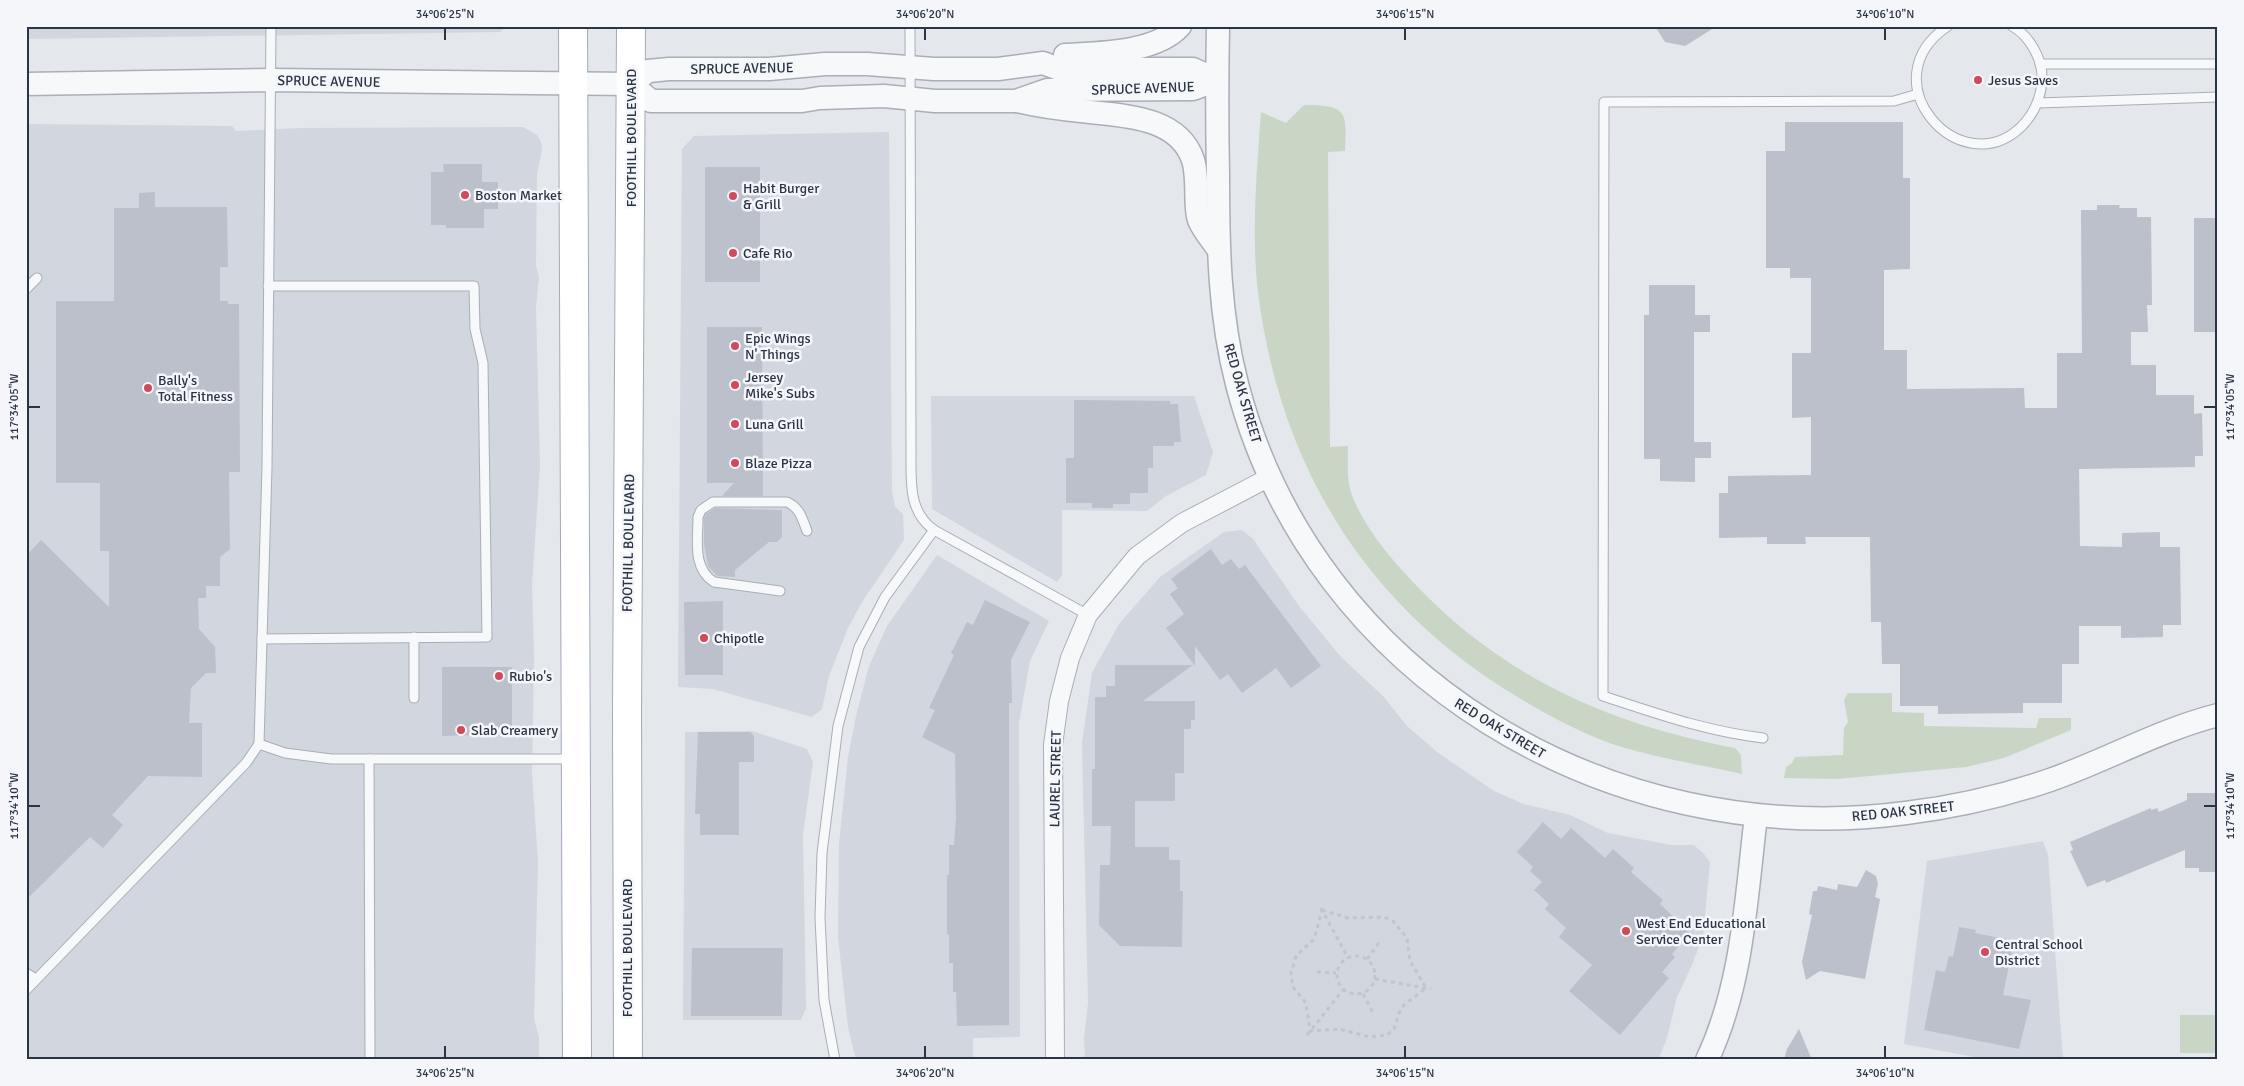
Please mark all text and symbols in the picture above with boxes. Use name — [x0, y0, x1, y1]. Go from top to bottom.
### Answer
text: 34°06'25"N — [416, 7, 474, 22]
text: 34°06'20"N — [896, 7, 954, 22]
text: 34°06'15"N — [1376, 7, 1434, 22]
text: 34°06'10"N — [1856, 7, 1914, 22]
street label: SPRUCE AVENUE — [690, 59, 794, 78]
street label: FOOTHILL BOULEVARD — [623, 69, 640, 207]
street label: SPRUCE AVENUE — [277, 72, 381, 91]
place label: Jesus Saves — [1988, 72, 2058, 89]
marker: Jesus Saves — [1972, 74, 1984, 86]
street label: SPRUCE AVENUE — [1091, 78, 1195, 99]
place label: Habit Burger & Grill — [743, 180, 820, 213]
place label: Boston Market — [475, 187, 562, 204]
marker: Boston Market — [459, 189, 471, 201]
marker: Habit Burger & Grill — [727, 190, 739, 202]
place label: Cafe Rio — [743, 245, 793, 262]
marker: Cafe Rio — [727, 247, 739, 259]
place label: Epic Wings N' Things — [745, 330, 811, 363]
marker: Epic Wings N' Things — [729, 340, 741, 352]
street label: RED OAK STREET — [1220, 341, 1265, 445]
place label: Jersey Mike's Subs — [745, 369, 815, 402]
place label: Bally's Total Fitness — [158, 372, 233, 405]
text: 117°34'05"W — [7, 373, 22, 441]
text: 117°34'05"W — [2223, 373, 2238, 441]
marker: Jersey Mike's Subs — [729, 379, 741, 391]
marker: Bally's Total Fitness — [142, 382, 154, 394]
place label: Luna Grill — [745, 416, 804, 433]
marker: Luna Grill — [729, 418, 741, 430]
place label: Blaze Pizza — [745, 455, 812, 472]
marker: Blaze Pizza — [729, 457, 741, 469]
street label: FOOTHILL BOULEVARD — [619, 474, 638, 612]
place label: Chipotle — [714, 630, 764, 647]
marker: Chipotle — [698, 632, 710, 644]
place label: Rubio's — [509, 668, 552, 685]
marker: Rubio's — [493, 670, 505, 682]
street label: RED OAK STREET — [1451, 695, 1548, 762]
place label: Slab Creamery — [471, 722, 559, 739]
marker: Slab Creamery — [455, 724, 467, 736]
street label: LAUREL STREET — [1046, 730, 1065, 828]
text: 117°34'10"W — [7, 772, 22, 840]
text: 117°34'10"W — [2223, 772, 2238, 840]
street label: RED OAK STREET — [1851, 798, 1955, 825]
street label: FOOTHILL BOULEVARD — [619, 879, 636, 1017]
place label: West End Educational Service Center — [1636, 915, 1766, 948]
marker: West End Educational Service Center — [1620, 925, 1632, 937]
place label: Central School District — [1995, 936, 2083, 969]
marker: Central School District — [1979, 946, 1991, 958]
text: 34°06'25"N — [416, 1066, 474, 1081]
text: 34°06'20"N — [896, 1066, 954, 1081]
text: 34°06'15"N — [1376, 1066, 1434, 1081]
text: 34°06'10"N — [1856, 1066, 1914, 1081]

